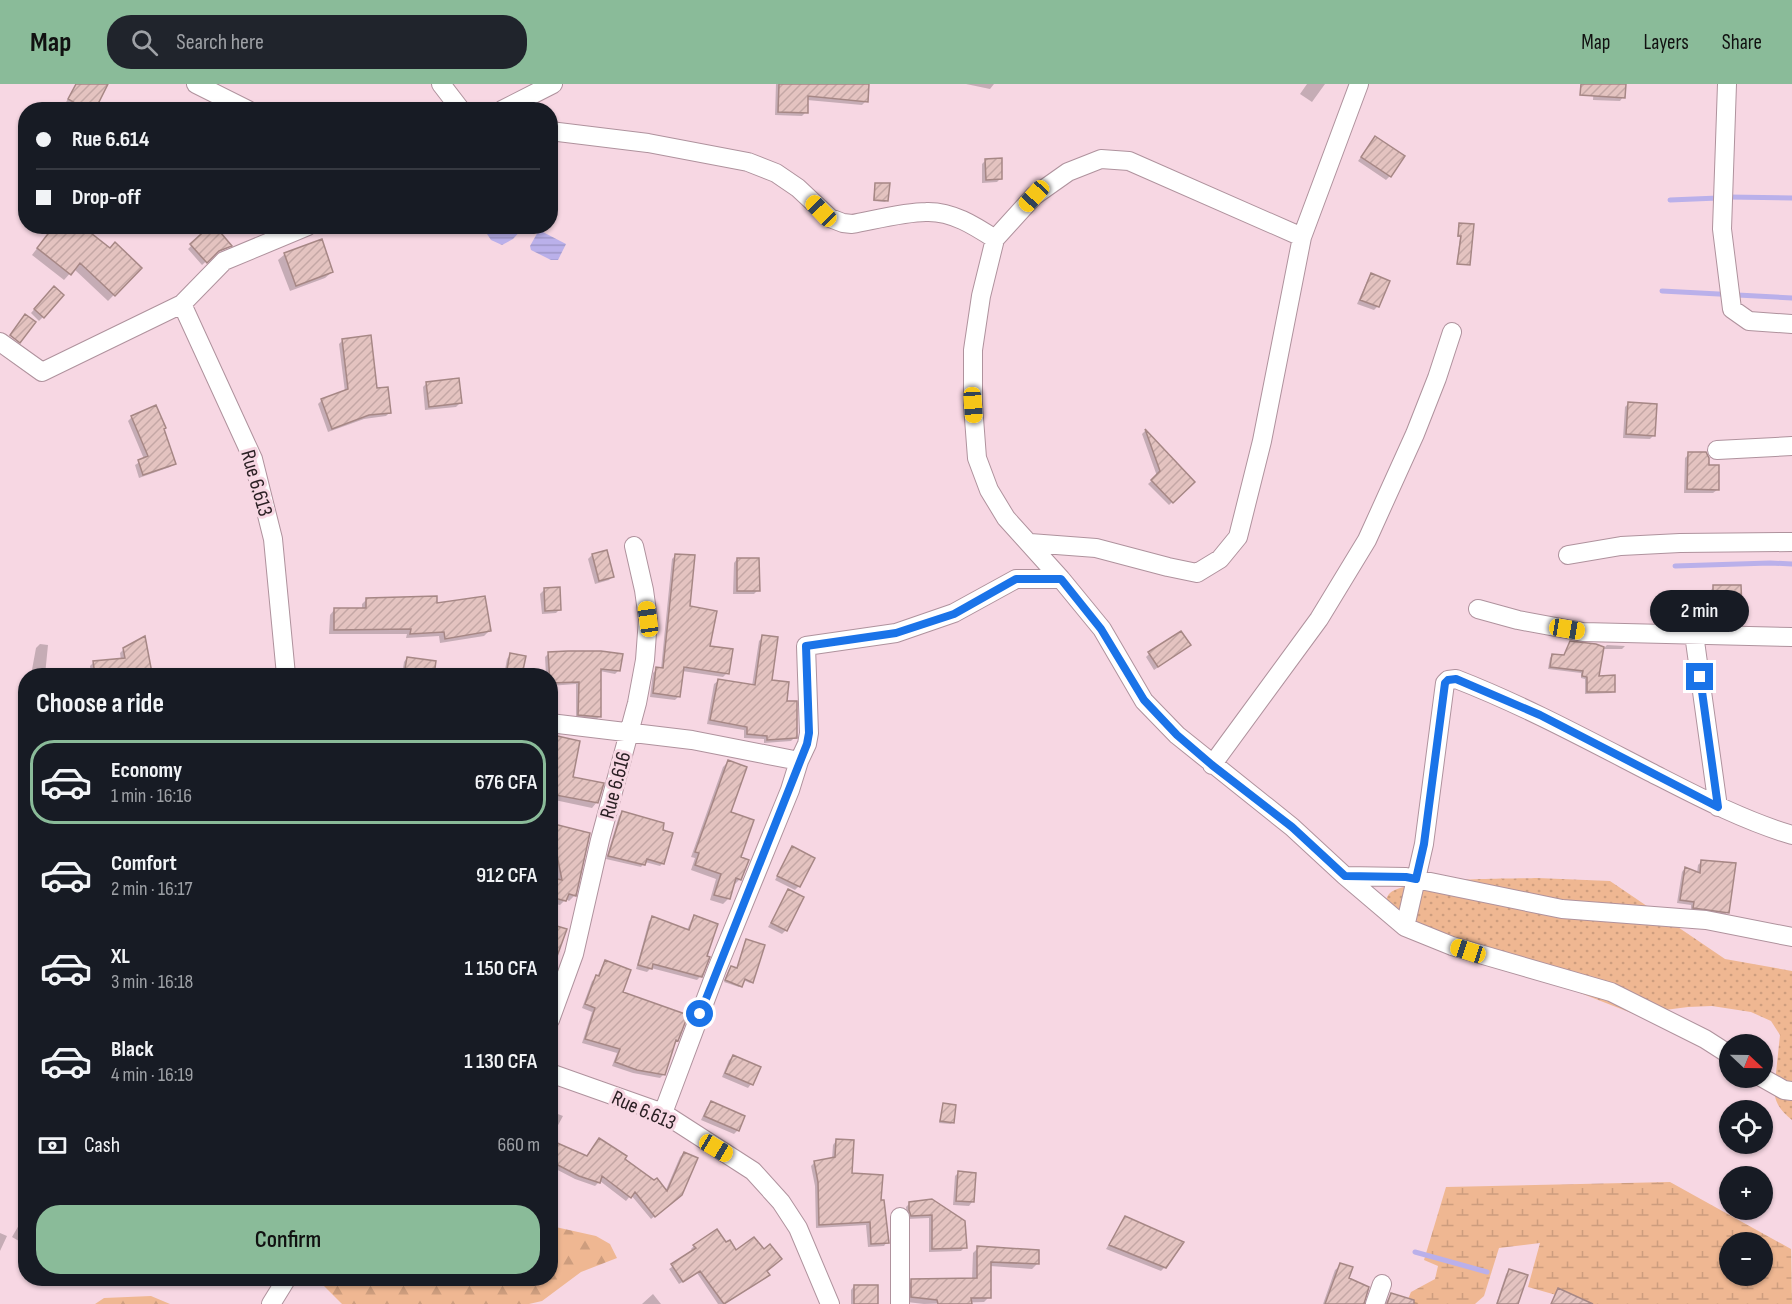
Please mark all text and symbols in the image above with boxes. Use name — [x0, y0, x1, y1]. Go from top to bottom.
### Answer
search box — [107, 15, 527, 69]
text: Map — [30, 26, 71, 59]
icon: search — [128, 26, 161, 59]
text: Search here — [176, 29, 264, 56]
text: Map — [1581, 30, 1610, 55]
text: Layers — [1643, 30, 1689, 55]
text: Share — [1722, 30, 1762, 55]
text: Rue 6.614 — [72, 126, 149, 153]
car — [1015, 177, 1053, 215]
text: Drop-off — [72, 184, 141, 211]
car — [802, 192, 840, 230]
car — [963, 386, 983, 424]
street label: Rue 6.613 — [235, 447, 278, 519]
callout: 2 min — [1650, 590, 1750, 632]
text: 2 min — [1681, 599, 1718, 623]
car — [637, 600, 659, 638]
car — [1548, 617, 1586, 641]
route end — [1686, 663, 1713, 690]
text: Choose a ride — [36, 688, 164, 720]
street label: Rue 6.616 — [595, 749, 636, 821]
icon: car — [39, 755, 93, 809]
text: Economy — [111, 757, 182, 784]
text: 676 CFA — [475, 769, 537, 796]
text: 1 min · 16:16 — [111, 784, 192, 808]
icon: car — [39, 848, 93, 902]
text: Comfort — [111, 850, 177, 877]
text: 912 CFA — [476, 862, 537, 889]
text: 2 min · 16:17 — [111, 877, 192, 901]
car — [1448, 937, 1488, 965]
icon: car — [39, 941, 93, 995]
text: XL — [111, 943, 130, 970]
text: 1 150 CFA — [465, 955, 537, 982]
text: 3 min · 16:18 — [111, 970, 193, 994]
route start — [686, 1000, 713, 1027]
icon: car — [39, 1034, 93, 1088]
north arrow — [1719, 1034, 1773, 1088]
map controls — [1719, 1034, 1773, 1286]
text: Black — [111, 1036, 153, 1063]
text: 1 130 CFA — [464, 1048, 537, 1075]
text: 4 min · 16:19 — [111, 1063, 193, 1087]
street label: Rue 6.613 — [608, 1085, 680, 1136]
button: locate — [1719, 1100, 1773, 1154]
icon: cash — [36, 1129, 69, 1162]
car — [696, 1131, 736, 1165]
text: Cash — [84, 1132, 120, 1159]
text: 660 m — [498, 1133, 540, 1157]
button: + — [1719, 1166, 1773, 1220]
button: Confirm — [36, 1205, 540, 1274]
button: − — [1719, 1232, 1773, 1286]

